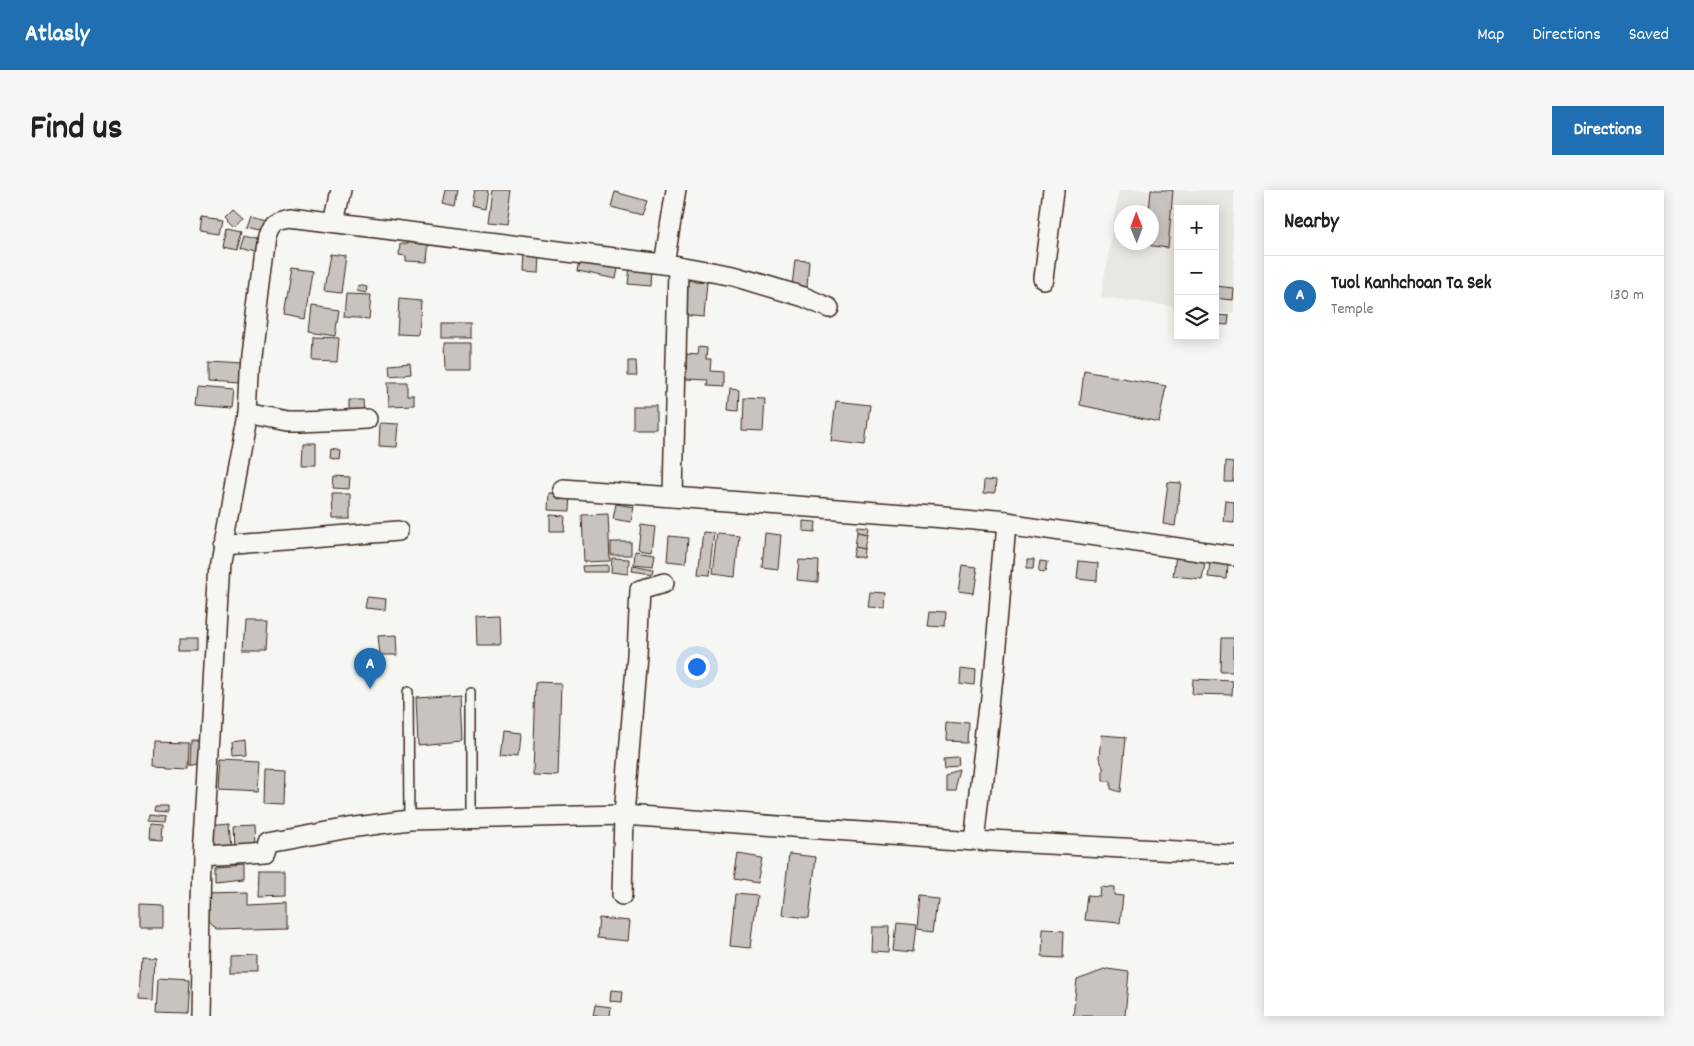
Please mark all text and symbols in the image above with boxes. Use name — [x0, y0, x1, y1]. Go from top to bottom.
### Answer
text: Atlasly — [25, 18, 89, 52]
text: Map — [1477, 23, 1504, 48]
text: Directions — [1532, 23, 1601, 48]
text: Saved — [1629, 23, 1669, 48]
text: Find us — [30, 105, 122, 155]
button: Directions — [1552, 106, 1664, 155]
north arrow — [1114, 205, 1159, 250]
map controls — [1174, 205, 1219, 340]
button: + — [1174, 205, 1219, 250]
text: Nearby — [1284, 208, 1339, 238]
button: − — [1174, 250, 1219, 295]
text: Tuol Kanhchoan Ta Sek — [1331, 271, 1492, 298]
text: A — [1296, 284, 1304, 307]
text: 130 m — [1610, 284, 1644, 307]
button: layers — [1174, 295, 1219, 340]
text: Temple — [1331, 298, 1374, 321]
pin: A — [354, 648, 386, 689]
your location — [684, 654, 710, 680]

